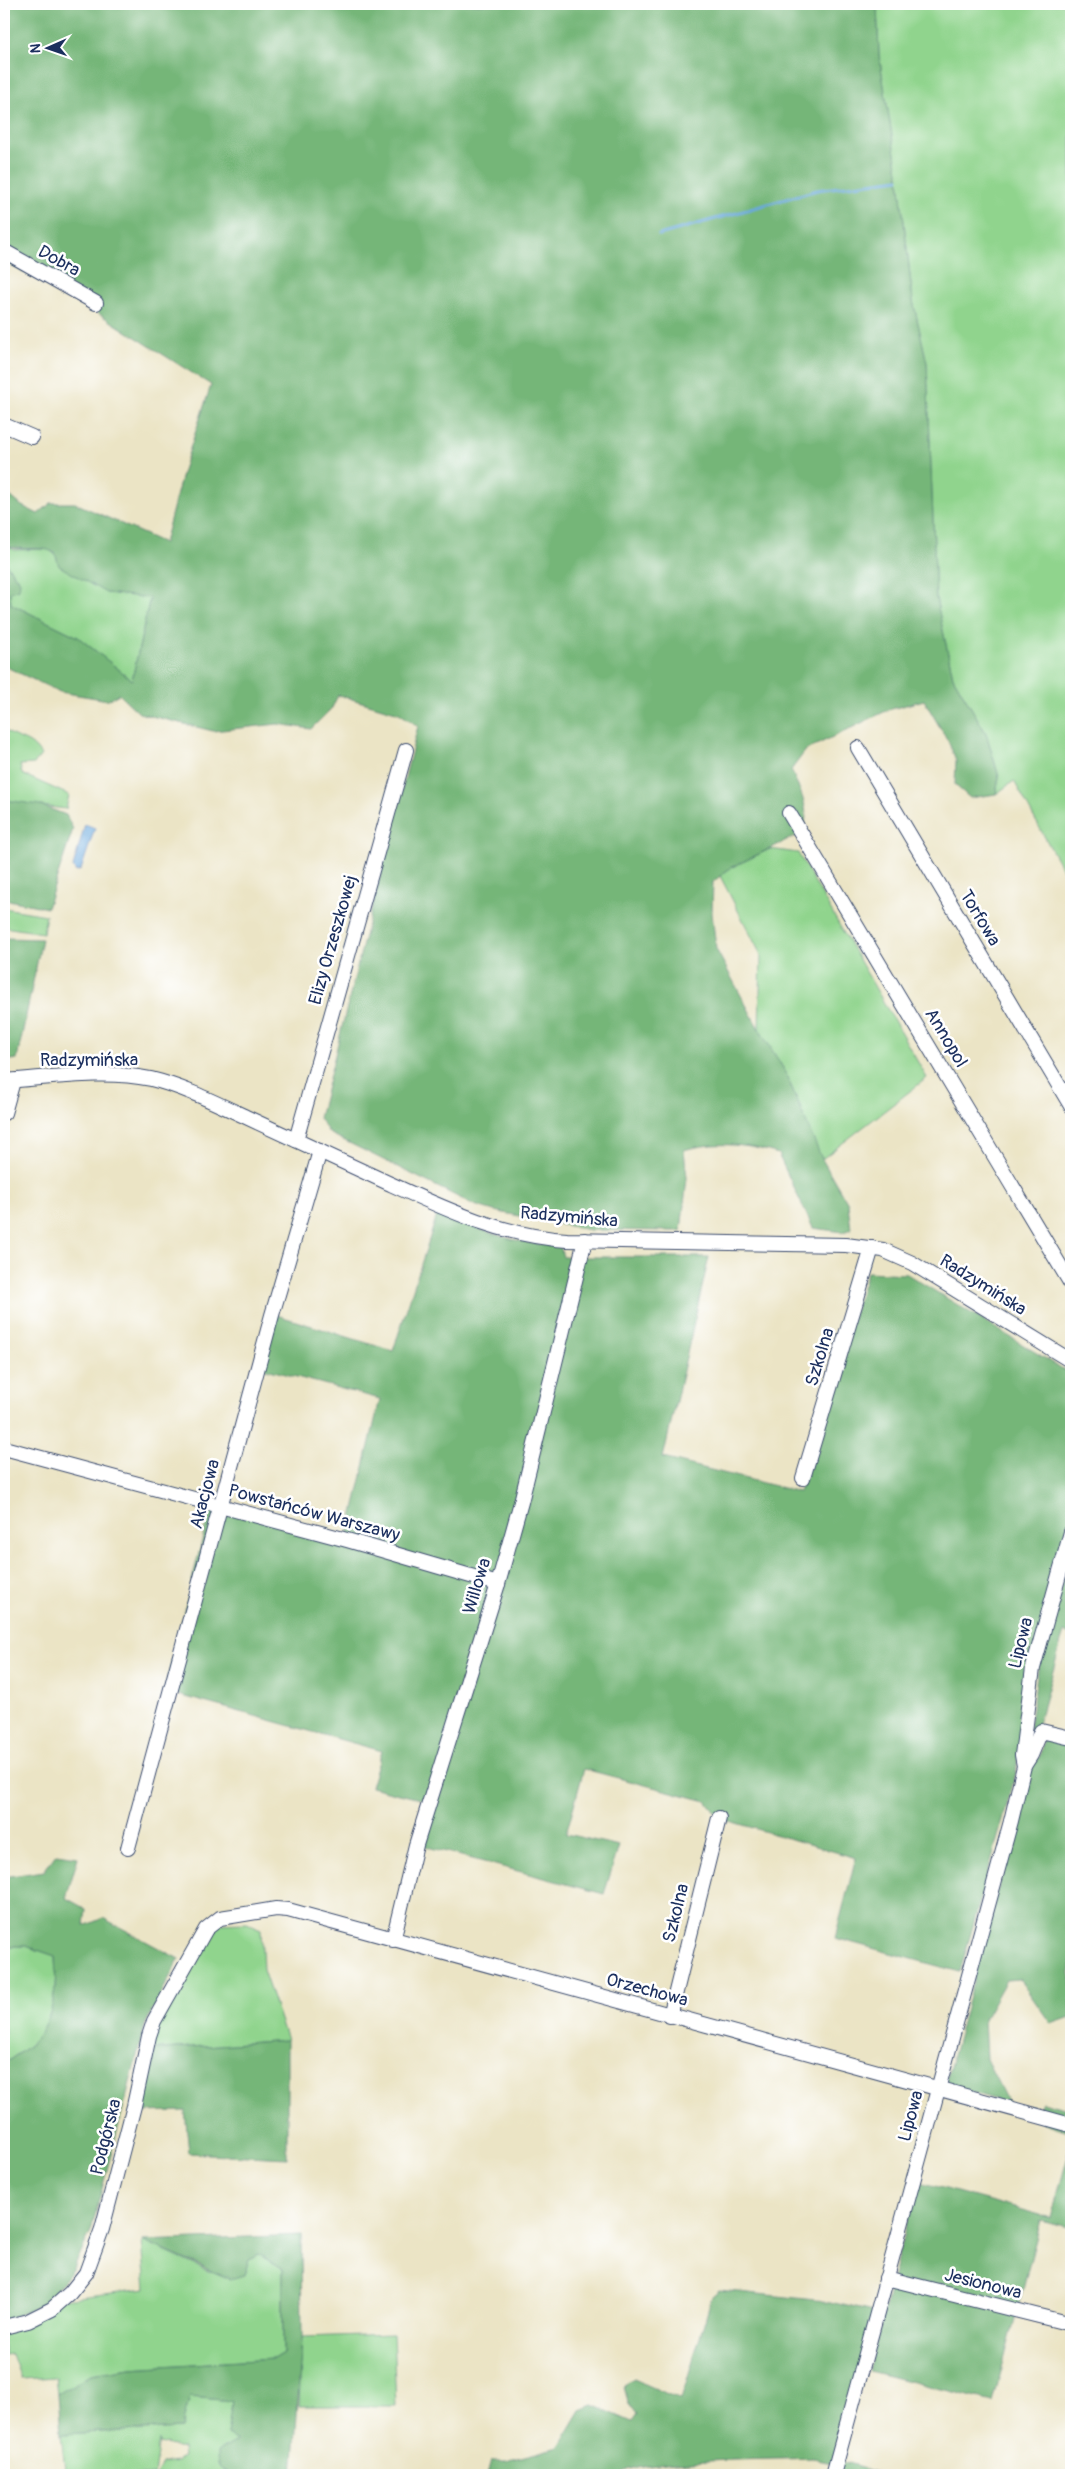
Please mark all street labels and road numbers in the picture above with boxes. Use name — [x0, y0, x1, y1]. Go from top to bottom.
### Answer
street label: Dobra — [34, 240, 84, 282]
street label: Elizy Orzeszkowej — [304, 873, 362, 1007]
street label: Torfowa — [954, 886, 1006, 950]
street label: Annopol — [919, 1004, 973, 1072]
street label: Radzymińska — [40, 1049, 138, 1072]
street label: Radzymińska — [519, 1201, 619, 1233]
street label: Radzymińska — [935, 1249, 1031, 1321]
street label: Szkolna — [800, 1325, 840, 1389]
street label: Akacjowa — [185, 1457, 225, 1531]
street label: Powstańców Warszawy — [226, 1479, 402, 1547]
street label: Willowa — [458, 1555, 496, 1617]
street label: Lipowa — [1004, 1615, 1038, 1671]
street label: Szkolna — [658, 1881, 694, 1945]
street label: Orzechowa — [604, 1968, 690, 2012]
street label: Lipowa — [893, 2088, 929, 2144]
street label: Podgórska — [85, 2097, 127, 2177]
street label: Jesionowa — [942, 2263, 1024, 2305]

